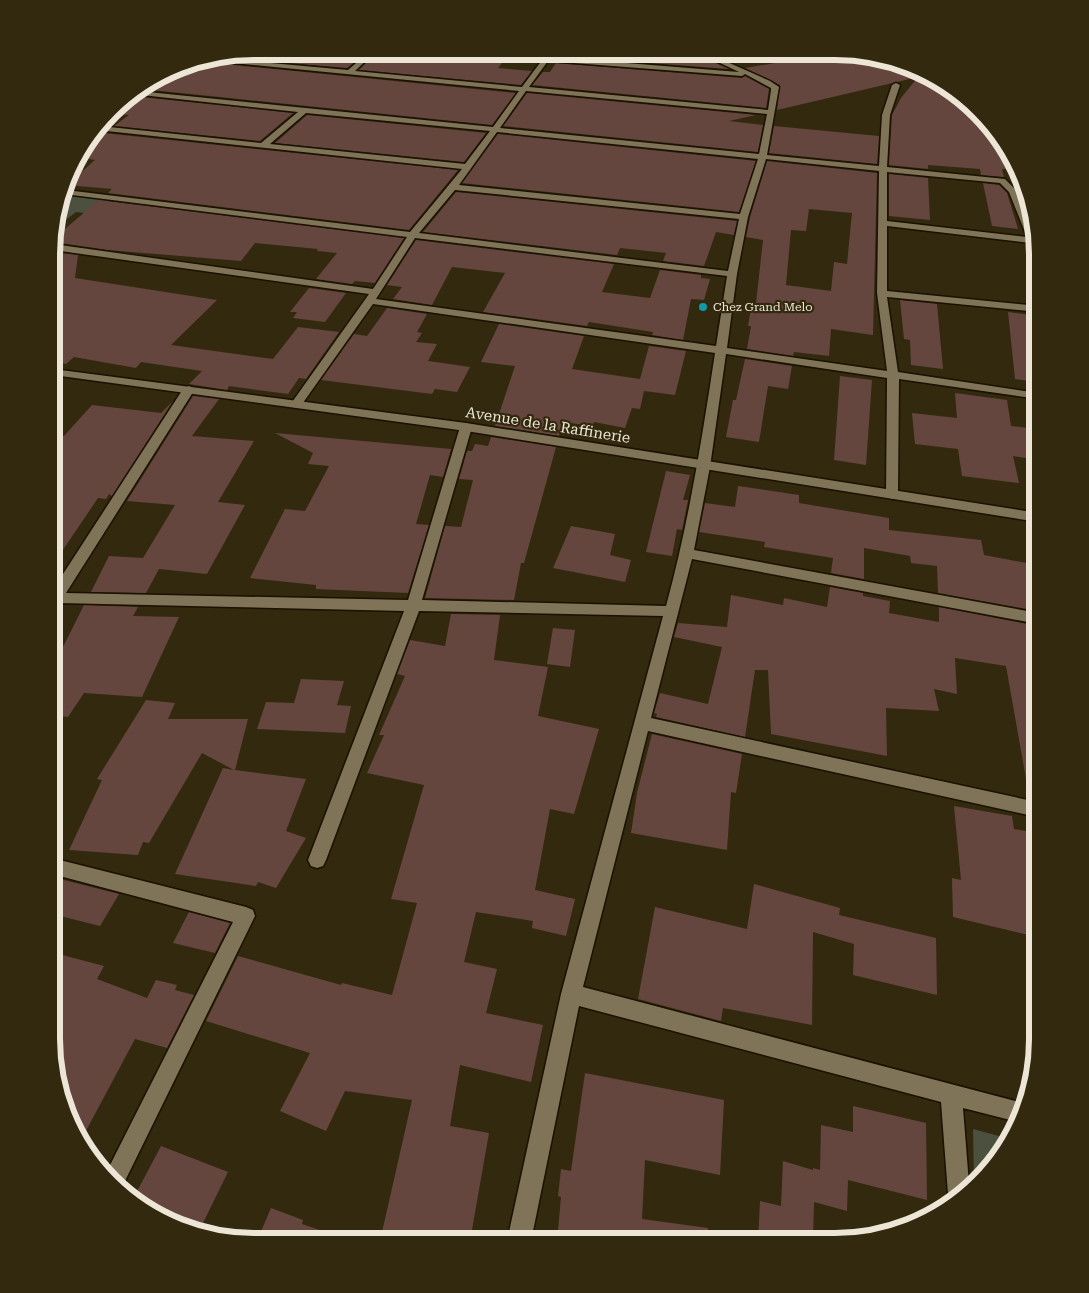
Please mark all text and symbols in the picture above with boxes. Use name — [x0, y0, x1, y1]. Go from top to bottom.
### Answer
place label: Chez Grand Melo — [713, 300, 813, 314]
marker: Chez Grand Melo — [697, 301, 709, 313]
street label: Avenue de la Raffinerie — [464, 403, 632, 447]

